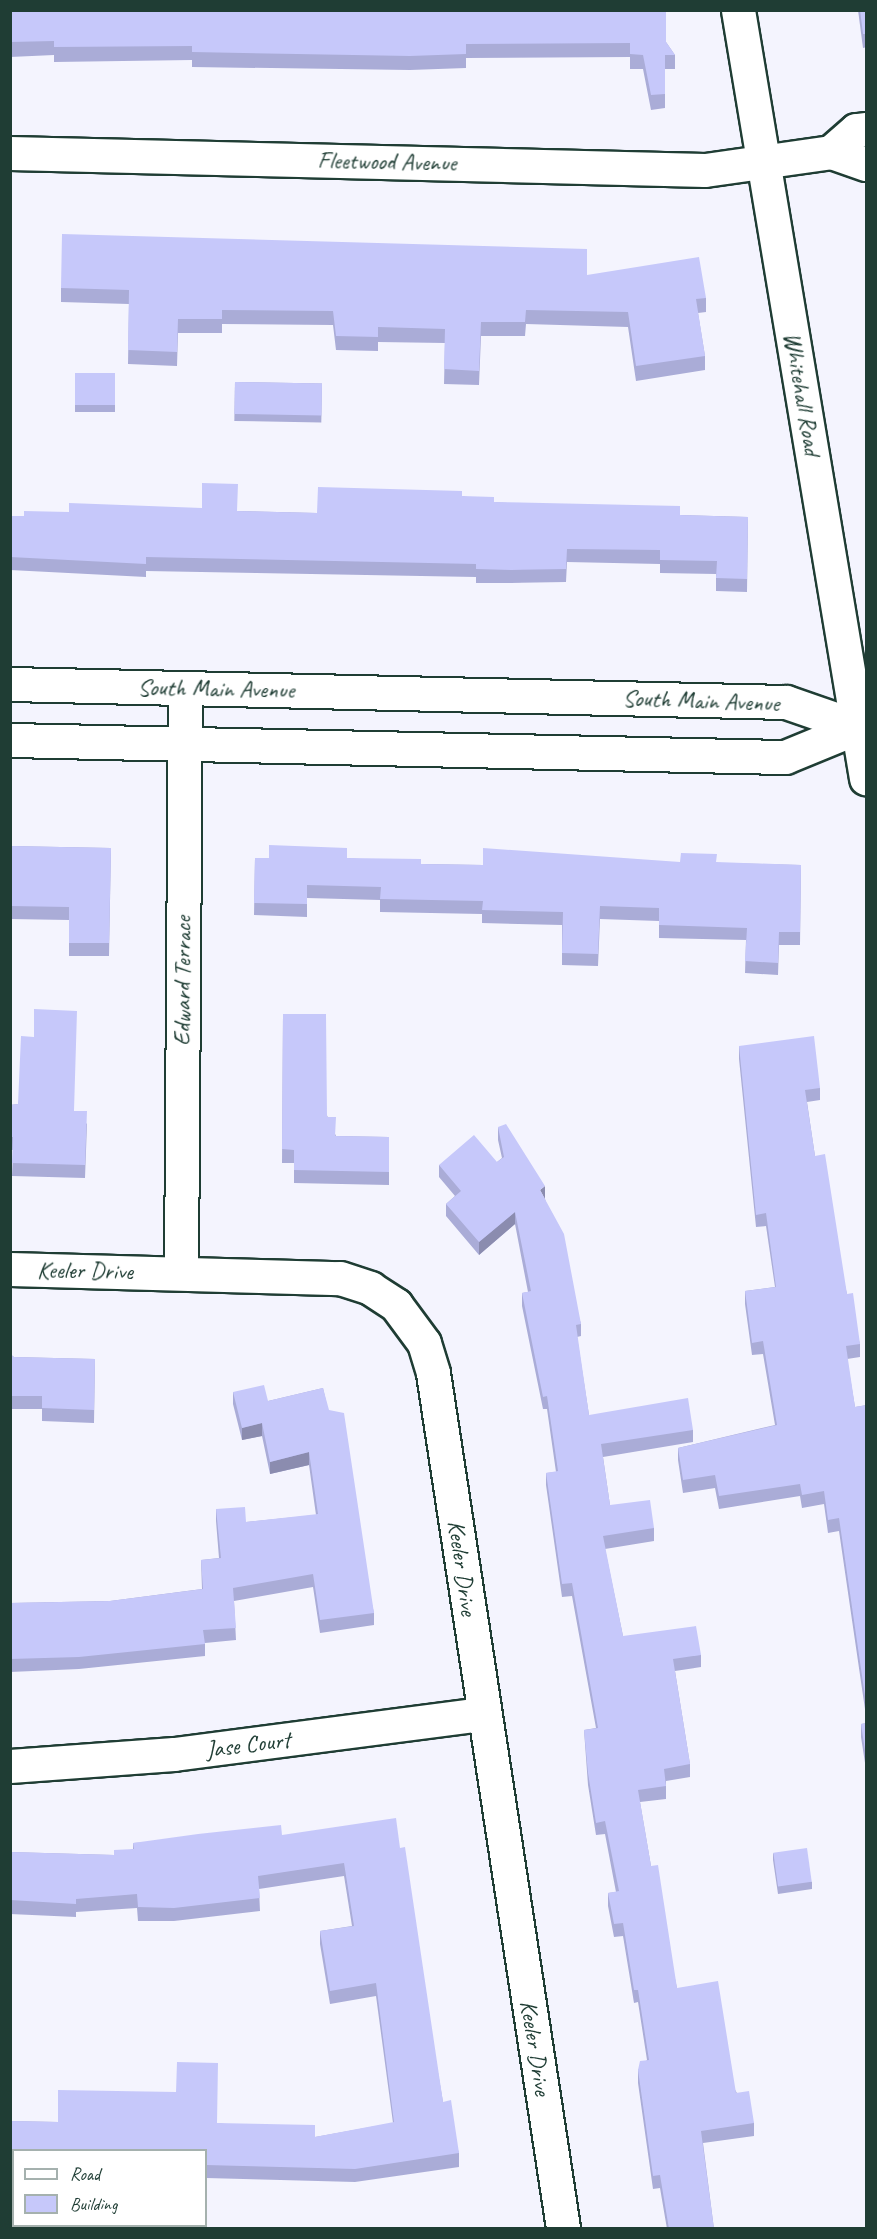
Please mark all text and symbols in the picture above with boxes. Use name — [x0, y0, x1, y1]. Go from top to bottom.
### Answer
street label: Fleetwood Avenue — [317, 146, 457, 178]
street label: Whitehall Road — [777, 330, 827, 458]
street label: South Main Avenue — [137, 673, 295, 705]
street label: South Main Avenue — [622, 684, 780, 718]
street label: Edward Terrace — [169, 916, 197, 1046]
street label: Keeler Drive — [37, 1256, 133, 1286]
street label: Keeler Drive — [441, 1518, 483, 1618]
street label: Jase Court — [204, 1726, 292, 1764]
street label: Keeler Drive — [513, 1998, 557, 2098]
legend — [12, 2149, 207, 2227]
text: Road — [70, 2163, 100, 2185]
text: Building — [70, 2193, 117, 2215]

